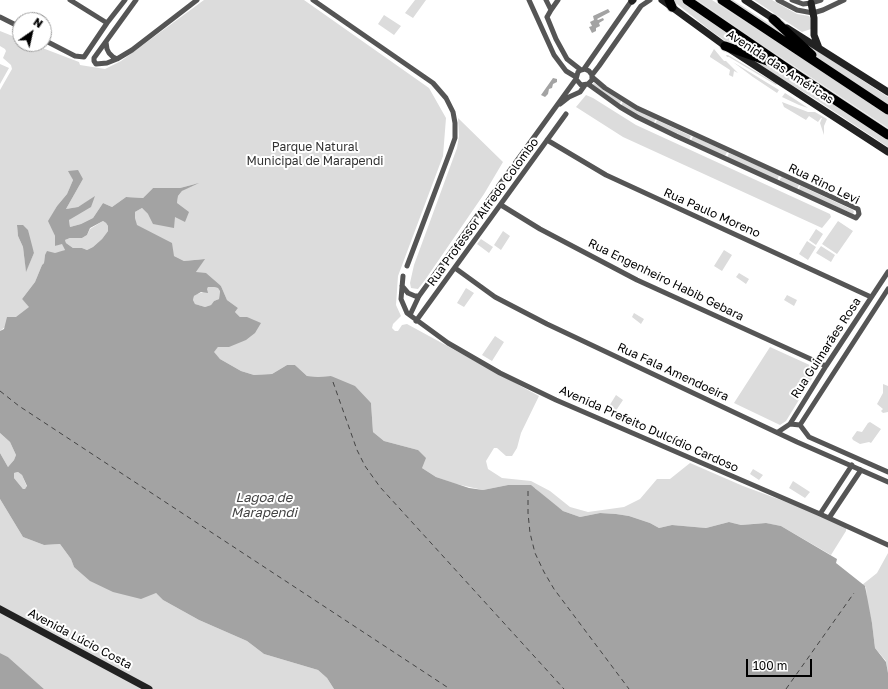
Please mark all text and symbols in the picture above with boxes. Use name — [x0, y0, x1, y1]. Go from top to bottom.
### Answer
north arrow — [12, 12, 52, 52]
text: N — [31, 15, 46, 30]
street label: Avenida das Américas — [724, 27, 836, 107]
street label: Rua Professor Alfredo Colombo — [424, 135, 542, 289]
park label: Parque Natural Municipal de Marapendi — [246, 140, 384, 168]
street label: Rua Rino Levi — [786, 161, 862, 207]
street label: Rua Paulo Moreno — [661, 185, 763, 241]
street label: Rua Engenheiro Habib Gebara — [586, 236, 746, 324]
street label: Rua Guimarães Rosa — [788, 295, 864, 401]
street label: Rua Fala Amendoeira — [615, 340, 731, 404]
street label: Avenida Prefeito Dulcídio Cardoso — [557, 383, 741, 475]
water label: Lagoa de Marapendi — [231, 490, 297, 521]
street label: Avenida Lúcio Costa — [26, 605, 134, 673]
scale bar — [748, 651, 814, 677]
text: 100 m — [753, 658, 787, 673]

